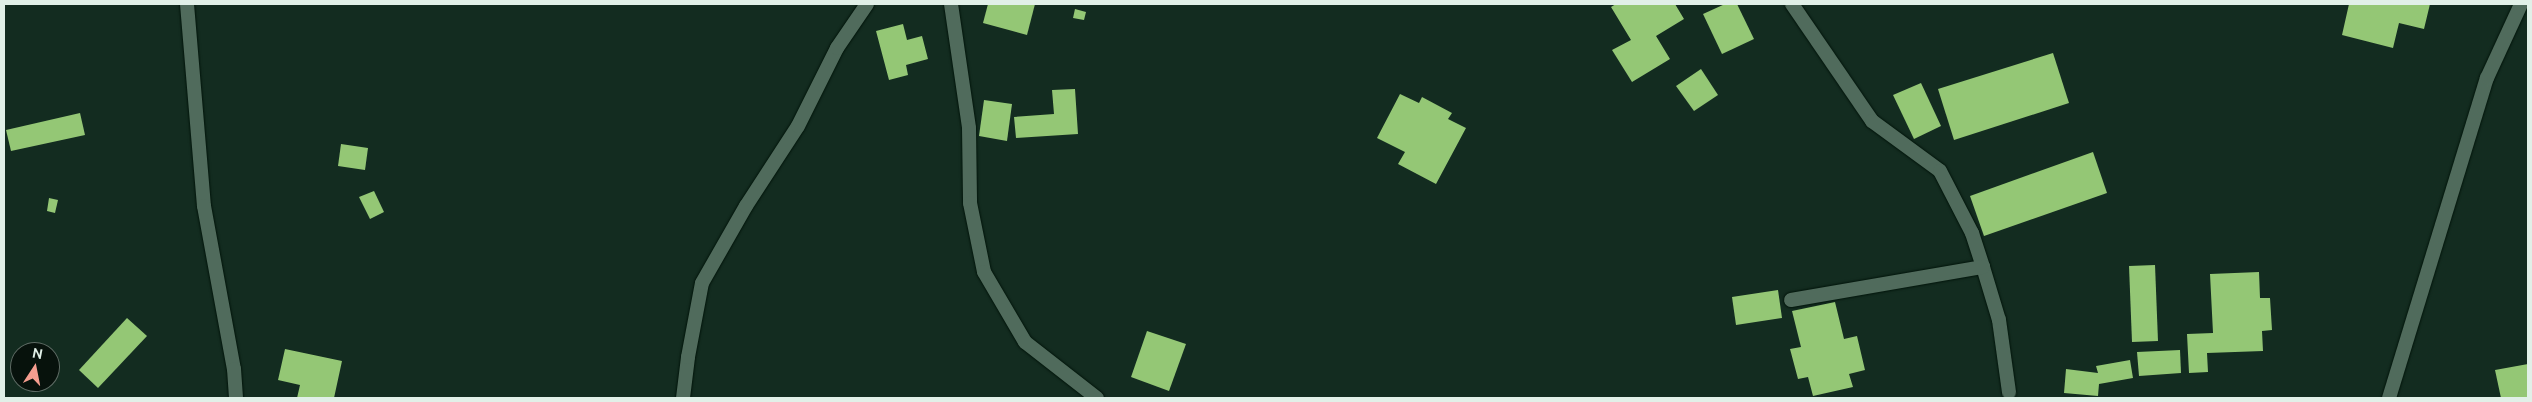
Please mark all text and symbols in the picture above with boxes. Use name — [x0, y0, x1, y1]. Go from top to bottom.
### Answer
north arrow — [10, 342, 60, 392]
text: N — [31, 344, 44, 362]

